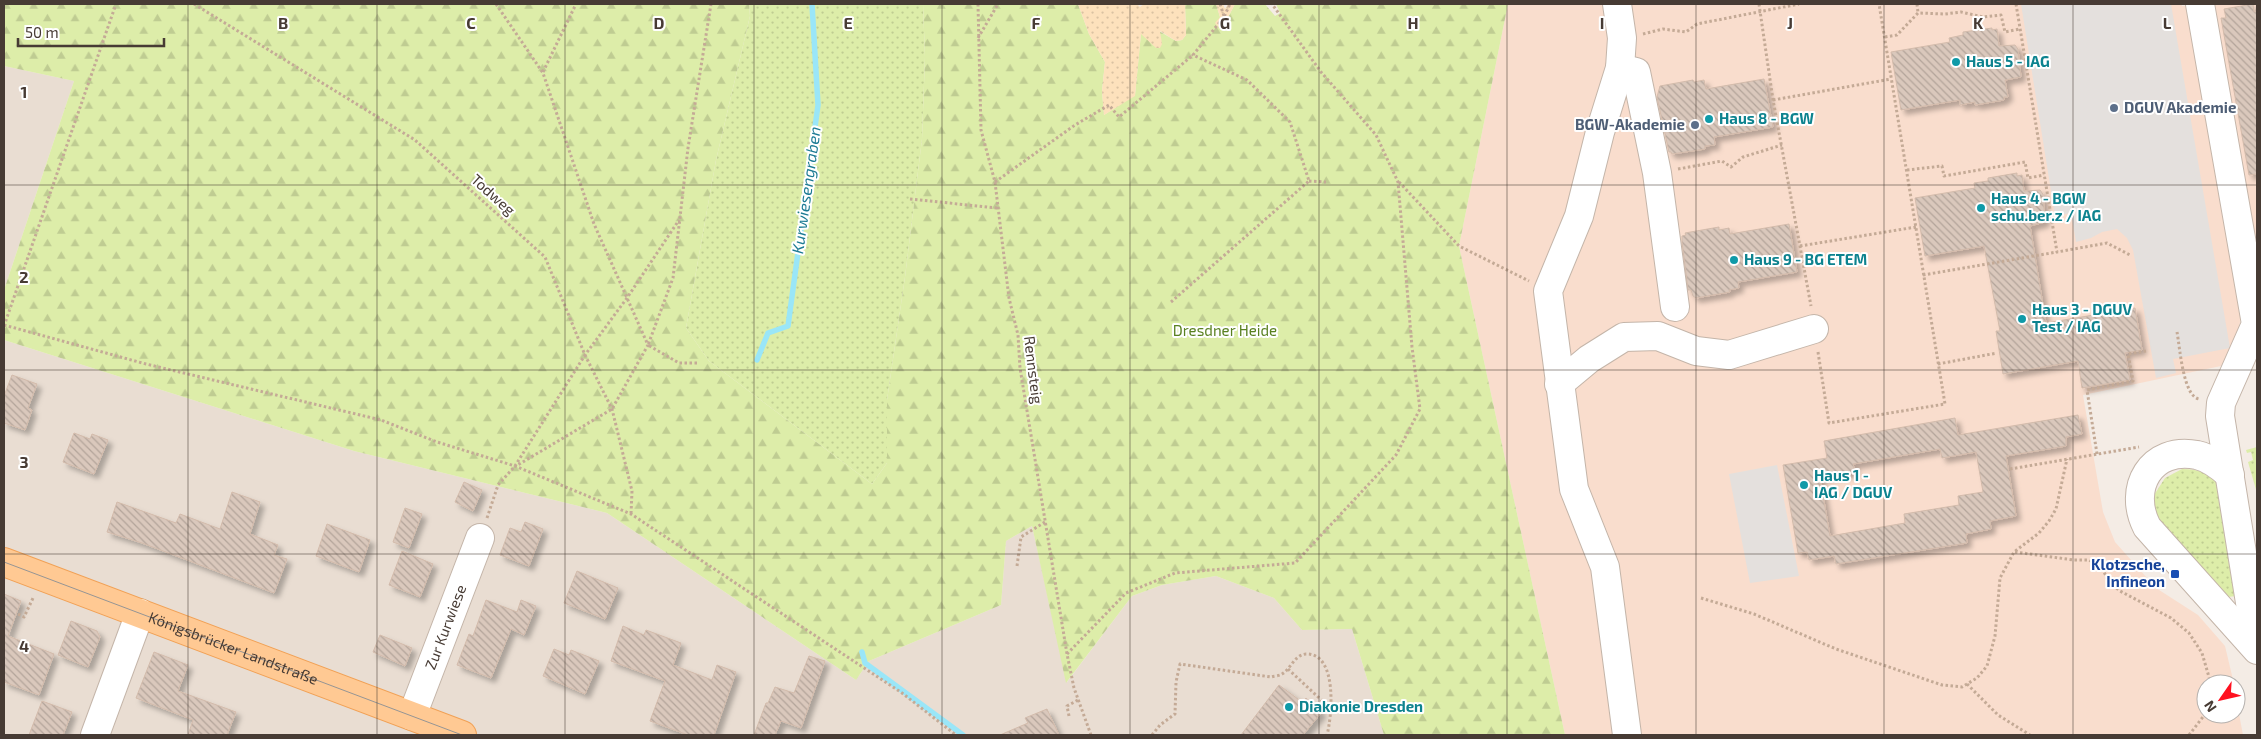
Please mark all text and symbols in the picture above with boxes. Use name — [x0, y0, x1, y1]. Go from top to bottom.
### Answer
text: B — [278, 13, 288, 32]
text: C — [466, 13, 476, 32]
text: D — [654, 13, 665, 32]
text: E — [843, 13, 853, 32]
text: F — [1032, 13, 1041, 32]
text: G — [1220, 13, 1230, 32]
text: H — [1407, 13, 1419, 32]
text: I — [1600, 13, 1604, 32]
text: J — [1787, 13, 1793, 32]
text: K — [1973, 13, 1984, 32]
text: L — [2163, 13, 2172, 32]
scale bar — [18, 15, 164, 47]
text: 50 m — [25, 23, 59, 41]
place label: Haus 5 - IAG — [1966, 52, 2050, 70]
marker: Haus 5 - IAG — [1950, 56, 1962, 68]
text: 1 — [21, 82, 27, 101]
place label: DGUV Akademie — [2124, 98, 2236, 116]
marker: DGUV Akademie — [2108, 102, 2120, 114]
place label: Haus 8 - BGW — [1719, 109, 1814, 127]
marker: Haus 8 - BGW — [1703, 113, 1715, 125]
place label: BGW-Akademie — [1575, 115, 1685, 133]
marker: BGW-Akademie — [1689, 119, 1701, 131]
water label: Kurwiesengraben — [787, 125, 824, 255]
street label: Todweg — [468, 170, 520, 219]
place label: Haus 4 - BGW schu.ber.z / IAG — [1991, 189, 2101, 224]
marker: Haus 4 - BGW schu.ber.z / IAG — [1975, 202, 1987, 214]
place label: Haus 9 - BG ETEM — [1744, 250, 1867, 268]
marker: Haus 9 - BG ETEM — [1728, 254, 1740, 266]
text: 2 — [19, 267, 29, 286]
place label: Haus 3 - DGUV Test / IAG — [2032, 300, 2132, 335]
marker: Haus 3 - DGUV Test / IAG — [2016, 313, 2028, 325]
park label: Dresdner Heide — [1173, 321, 1277, 339]
street label: Rennsteig — [1021, 335, 1047, 405]
text: 3 — [19, 452, 29, 471]
place label: Haus 1 - IAG / DGUV — [1814, 466, 1893, 501]
marker: Haus 1 - IAG / DGUV — [1798, 479, 1810, 491]
place label: Klotzsche, Infineon — [2091, 555, 2165, 590]
marker: Klotzsche, Infineon — [2169, 568, 2181, 580]
street label: Zur Kurwiese — [421, 582, 469, 672]
street label: Königsbrücker Landstraße — [146, 607, 321, 688]
text: 4 — [19, 636, 29, 655]
north arrow — [2196, 674, 2246, 724]
place label: Diakonie Dresden — [1299, 697, 1423, 715]
text: N — [2200, 698, 2220, 715]
marker: Diakonie Dresden — [1283, 701, 1295, 713]

